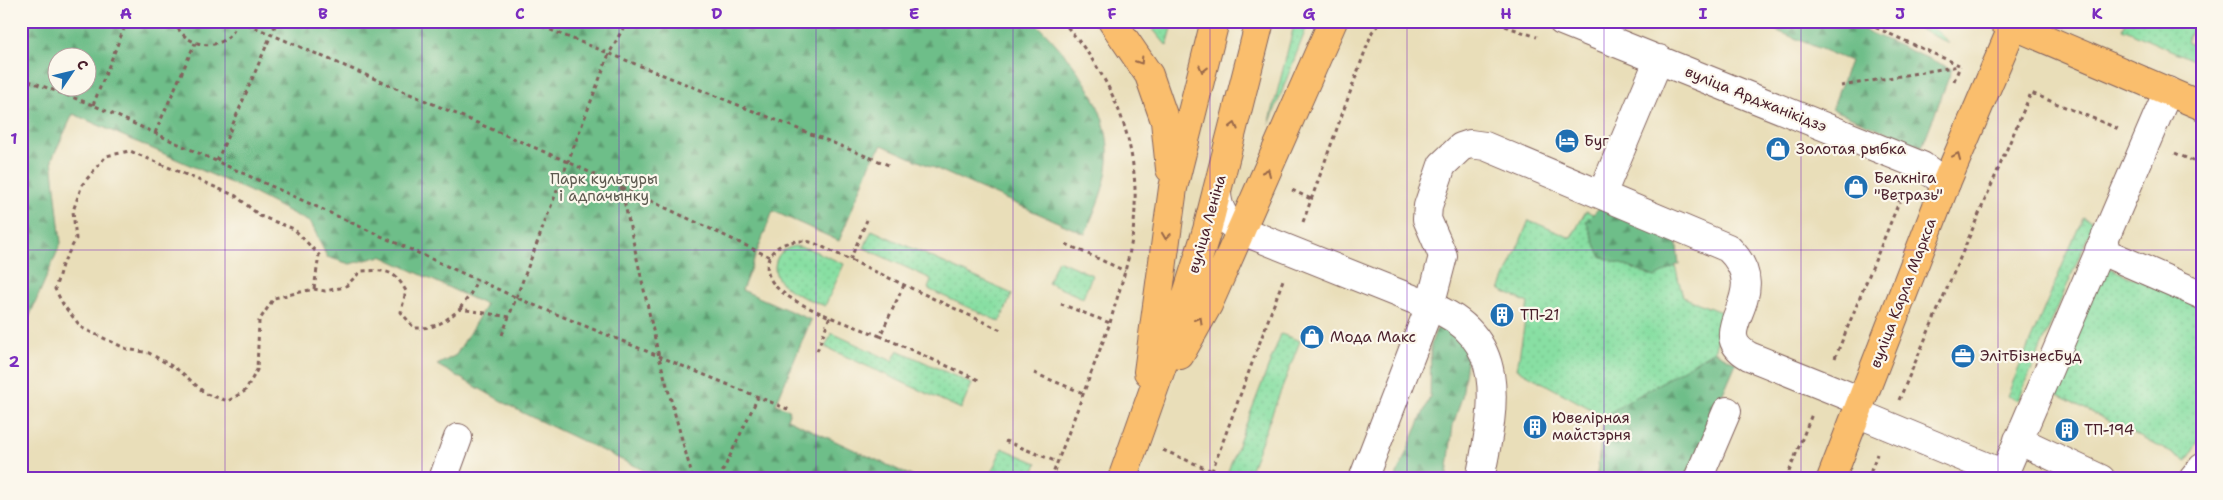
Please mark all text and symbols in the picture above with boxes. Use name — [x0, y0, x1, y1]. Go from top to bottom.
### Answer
text: A — [120, 3, 132, 24]
text: B — [318, 3, 328, 24]
text: C — [515, 3, 525, 24]
text: D — [711, 3, 723, 24]
text: E — [909, 3, 919, 24]
text: F — [1107, 3, 1117, 24]
text: G — [1303, 3, 1316, 24]
text: H — [1500, 3, 1512, 24]
text: I — [1699, 3, 1708, 24]
text: J — [1895, 3, 1905, 24]
text: K — [2092, 3, 2103, 24]
north arrow — [48, 48, 98, 98]
one-way arrow — [1134, 55, 1143, 65]
text: С — [73, 56, 92, 73]
street label: вуліца Арджанікідзэ — [1682, 61, 1830, 137]
one-way arrow — [1198, 64, 1209, 73]
one-way arrow — [1228, 123, 1238, 131]
text: 1 — [10, 128, 18, 149]
hotel icon: Буг — [1554, 128, 1580, 154]
place label: Буг — [1584, 131, 1609, 151]
shop icon: Золотая рыбка — [1765, 136, 1791, 162]
place label: Золотая рыбка — [1796, 139, 1907, 159]
one-way arrow — [1951, 152, 1962, 161]
one-way arrow — [1260, 168, 1271, 177]
place label: Белкніга "Ветразь" — [1874, 168, 1943, 205]
park label: Парк культуры і адпачынку — [550, 169, 658, 206]
street label: вуліца Леніна — [1183, 172, 1231, 276]
shop icon: Белкніга "Ветразь" — [1843, 174, 1869, 200]
street label: вуліца Карла Маркса — [1865, 215, 1941, 371]
one-way arrow — [1161, 233, 1172, 241]
building icon: ТП-21 — [1489, 302, 1515, 328]
place label: ТП-21 — [1520, 305, 1560, 325]
one-way arrow — [1193, 316, 1203, 325]
shop icon: Мода Макс — [1299, 324, 1325, 350]
place label: Мода Макс — [1330, 327, 1416, 347]
office icon: ЭлітБізнесБуд — [1950, 343, 1976, 369]
place label: ЭлітБізнесБуд — [1980, 346, 2082, 366]
text: 2 — [8, 351, 20, 372]
place label: Ювелірная майстэрня — [1552, 408, 1631, 445]
building icon: Ювелірная майстэрня — [1522, 414, 1548, 440]
building icon: ТП-194 — [2054, 417, 2080, 443]
place label: ТП-194 — [2084, 420, 2134, 440]

